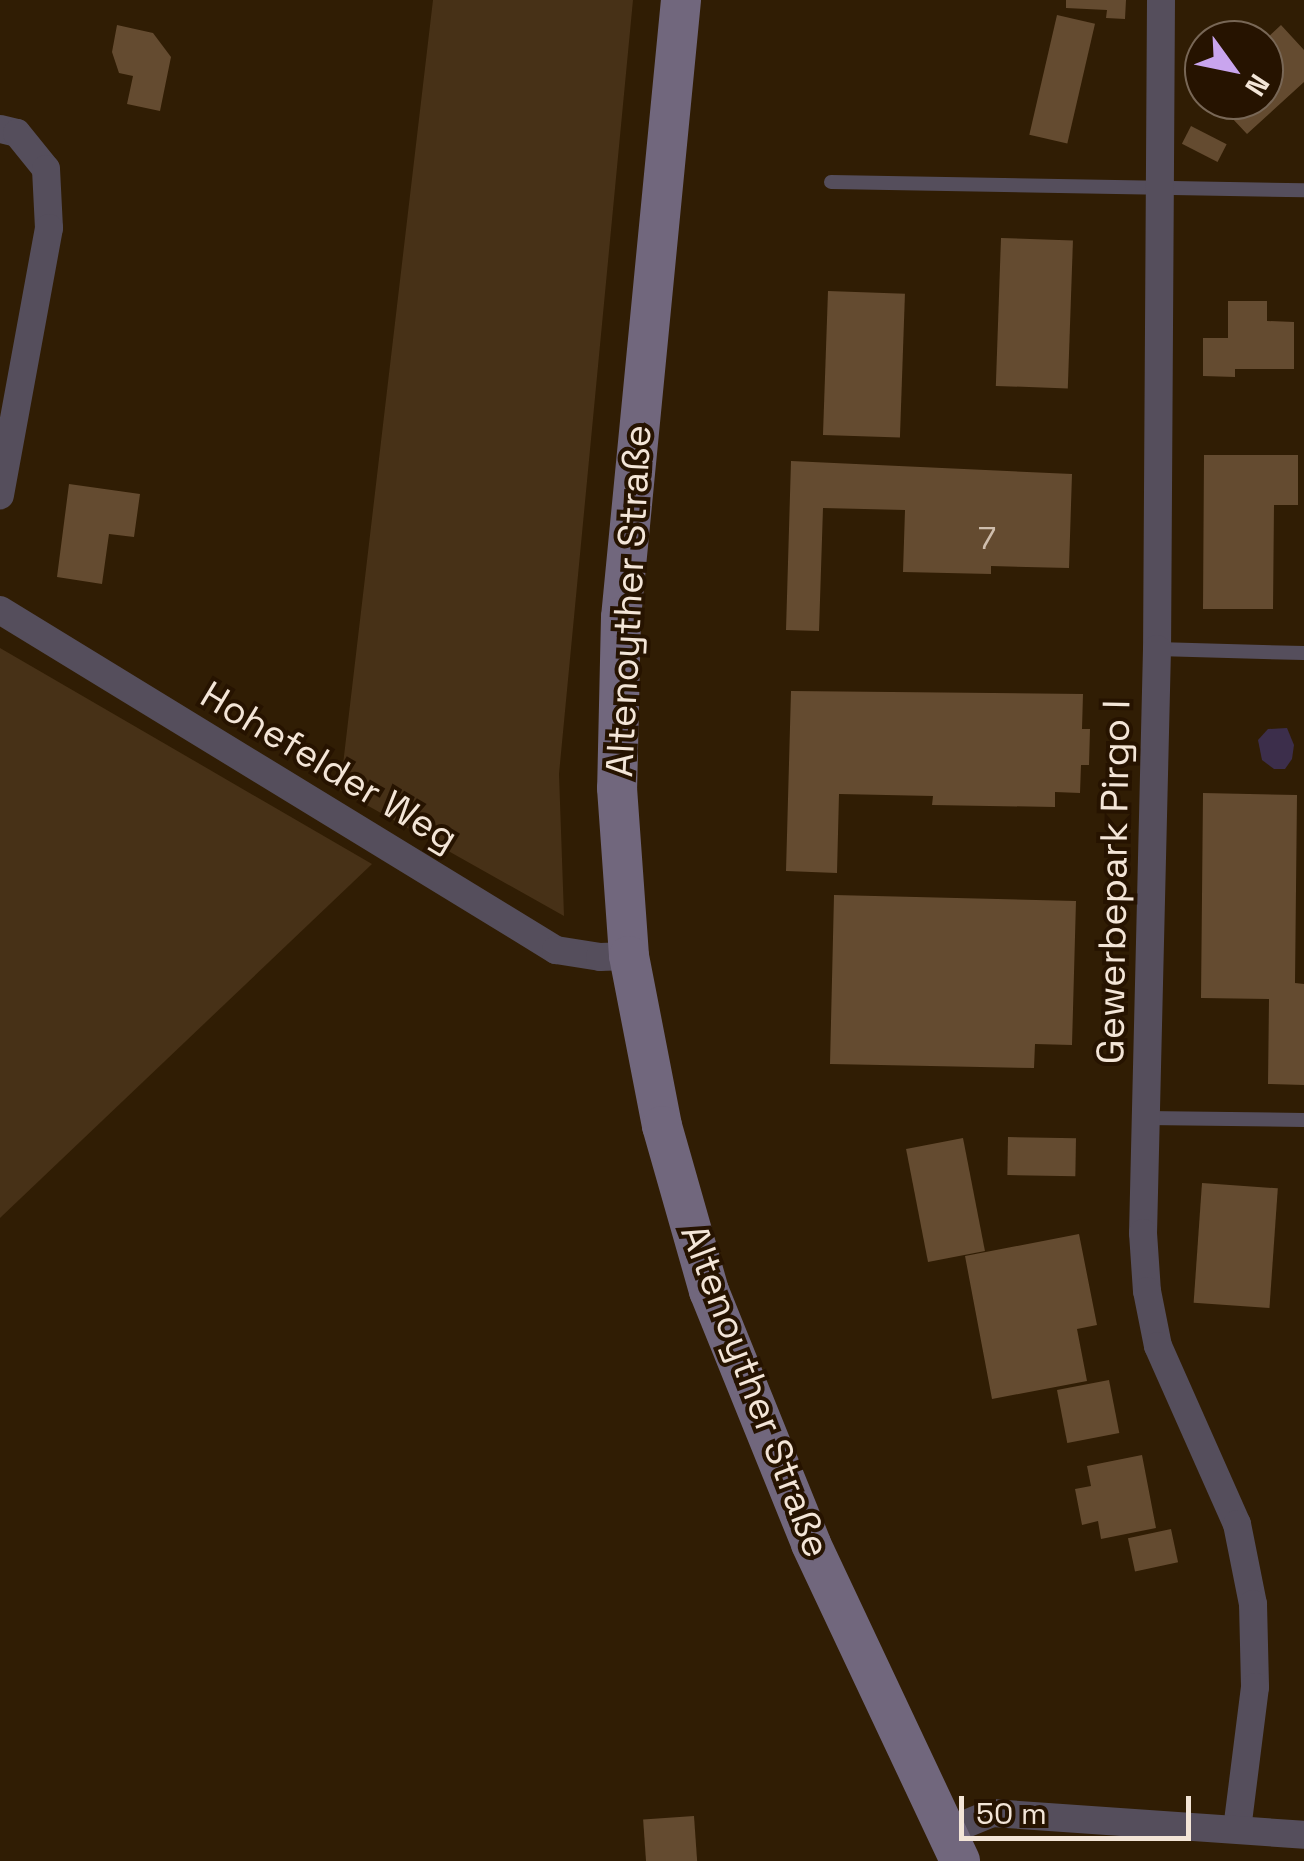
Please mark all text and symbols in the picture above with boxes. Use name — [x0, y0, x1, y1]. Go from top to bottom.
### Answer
north arrow — [1184, 20, 1284, 120]
text: N — [1237, 68, 1278, 103]
street label: Altenoyther Straße — [597, 424, 661, 778]
house number: 7 — [978, 519, 996, 557]
street label: Hohefelder Weg — [192, 672, 466, 862]
street label: Gewerbepark Pirgo I — [1088, 699, 1140, 1065]
street label: Altenoyther Straße — [671, 1218, 839, 1564]
scale bar — [964, 1776, 1196, 1838]
text: 50 m — [976, 1794, 1047, 1833]

